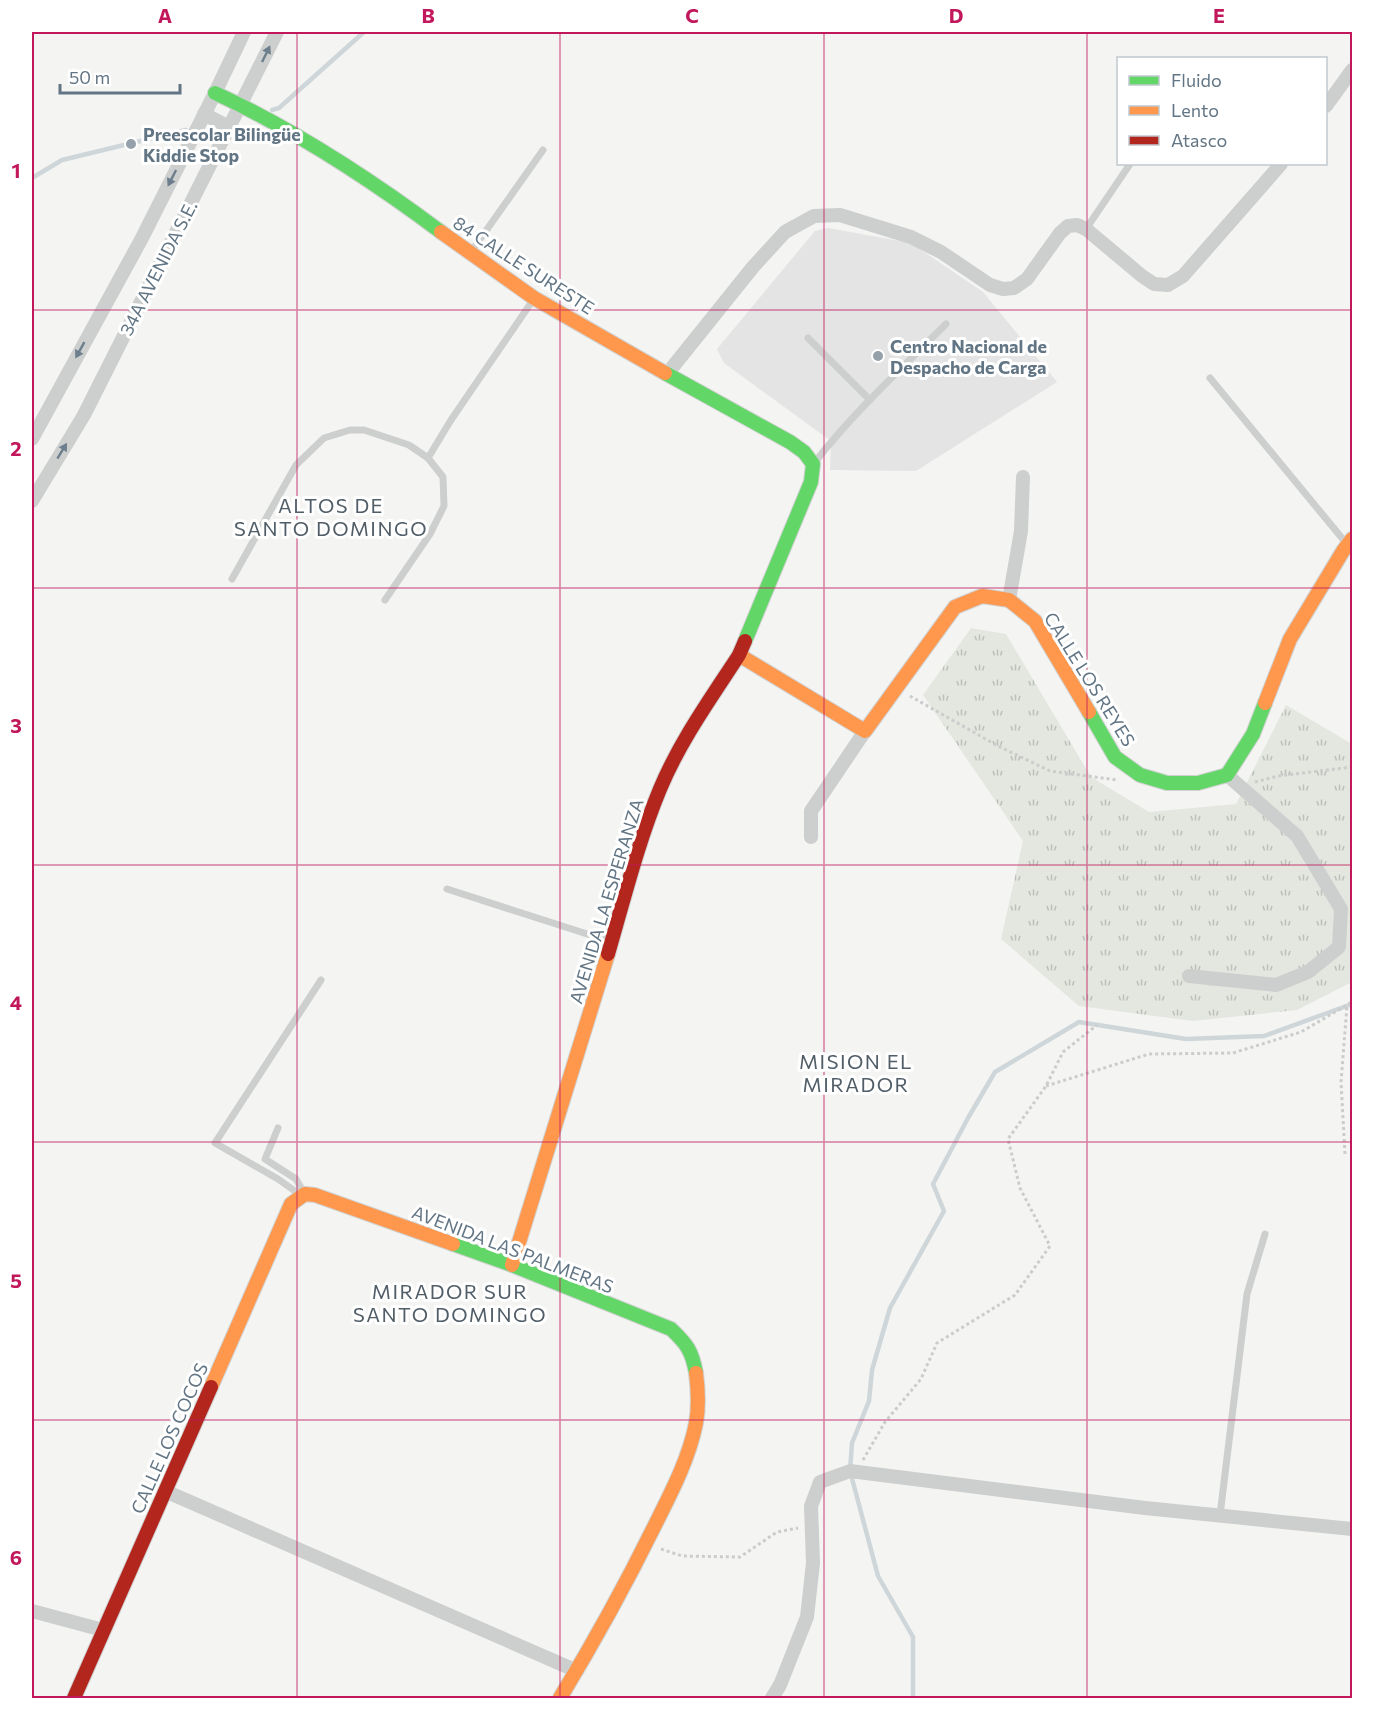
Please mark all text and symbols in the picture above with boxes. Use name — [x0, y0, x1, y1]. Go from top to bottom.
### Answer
text: A — [158, 3, 172, 27]
text: B — [421, 3, 435, 27]
text: C — [685, 3, 699, 27]
text: D — [949, 3, 963, 27]
text: E — [1213, 3, 1225, 27]
one-way arrow — [261, 45, 271, 63]
scale bar — [60, 57, 180, 95]
legend — [1117, 57, 1327, 165]
text: 50 m — [69, 66, 110, 88]
text: Fluido — [1171, 69, 1222, 91]
text: Lento — [1171, 99, 1219, 121]
place label: Preescolar Bilingüe Kiddie Stop — [143, 123, 301, 166]
text: Atasco — [1171, 129, 1227, 151]
marker: Preescolar Bilingüe Kiddie Stop — [124, 137, 138, 151]
text: 1 — [11, 158, 21, 182]
one-way arrow — [167, 170, 177, 187]
street label: 34A AVENIDA S.E. — [115, 197, 201, 339]
street label: 84 CALLE SURESTE — [449, 211, 599, 319]
place label: Centro Nacional de Despacho de Carga — [890, 335, 1047, 378]
one-way arrow — [75, 342, 85, 359]
marker: Centro Nacional de Despacho de Carga — [871, 349, 885, 363]
text: 2 — [10, 436, 22, 460]
one-way arrow — [56, 443, 67, 459]
district label: ALTOS DE SANTO DOMINGO — [234, 493, 428, 540]
street label: CALLE LOS REYES — [1040, 608, 1140, 750]
text: 3 — [10, 713, 22, 737]
street label: AVENIDA LA ESPERANZA — [564, 796, 648, 1006]
text: 4 — [10, 990, 22, 1014]
district label: MISION EL MIRADOR — [799, 1049, 913, 1096]
street label: AVENIDA LAS PALMERAS — [409, 1200, 617, 1298]
text: 5 — [10, 1268, 22, 1292]
district label: MIRADOR SUR SANTO DOMINGO — [353, 1279, 547, 1326]
street label: CALLE LOS COCOS — [126, 1359, 212, 1517]
text: 6 — [10, 1545, 22, 1569]

